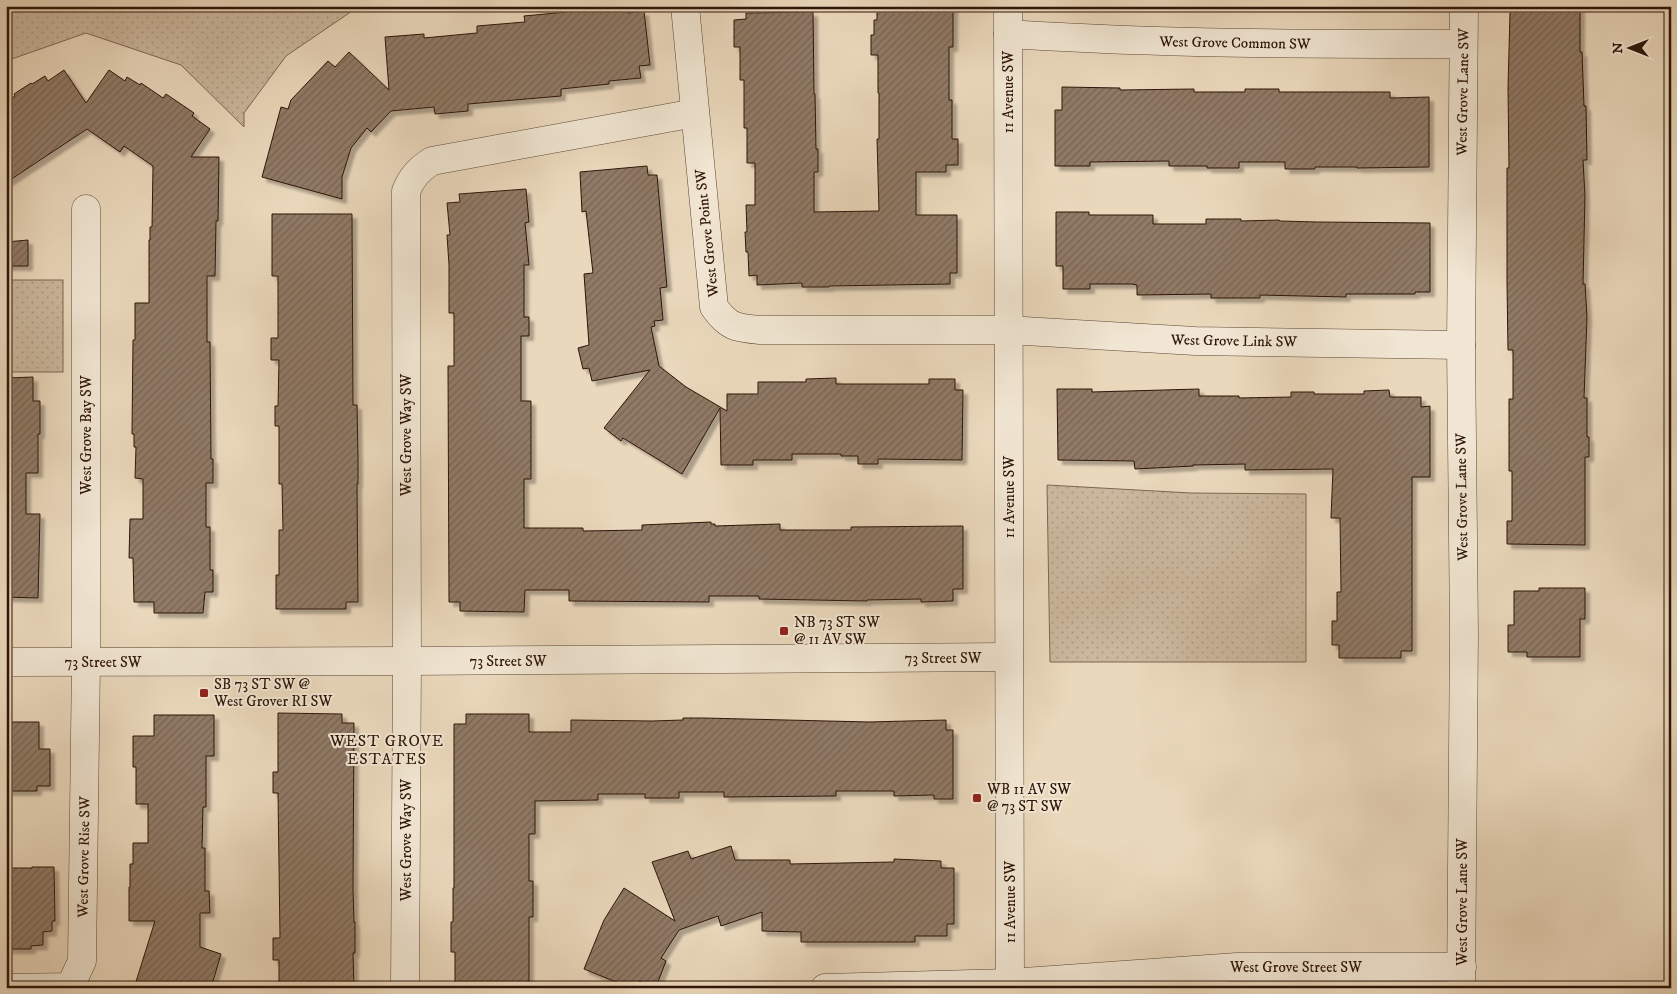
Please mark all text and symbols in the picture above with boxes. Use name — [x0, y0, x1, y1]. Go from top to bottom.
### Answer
north arrow — [1604, 22, 1654, 72]
street label: West Grove Lane SW — [1452, 28, 1474, 157]
street label: West Grove Common SW — [1158, 32, 1311, 54]
text: N — [1609, 42, 1627, 54]
street label: 11 Avenue SW — [999, 51, 1018, 133]
street label: West Grove Point SW — [691, 168, 723, 299]
street label: West Grove Link SW — [1170, 330, 1298, 352]
street label: West Grove Way SW — [397, 373, 416, 497]
street label: West Grove Bay SW — [77, 375, 96, 496]
street label: West Grove Lane SW — [1451, 433, 1473, 562]
street label: 11 Avenue SW — [1000, 456, 1019, 538]
place label: NB 73 ST SW @ 11 AV SW — [794, 613, 880, 649]
marker: NB 73 ST SW @ 11 AV SW — [778, 625, 790, 637]
street label: 73 Street SW — [905, 649, 982, 668]
street label: 73 Street SW — [470, 652, 547, 671]
street label: 73 Street SW — [65, 653, 142, 672]
place label: SB 73 ST SW @ West Grover RI SW — [213, 675, 332, 711]
marker: SB 73 ST SW @ West Grover RI SW — [198, 687, 210, 699]
district label: WEST GROVE ESTATES — [329, 731, 444, 769]
street label: West Grove Way SW — [397, 778, 416, 902]
place label: WB 11 AV SW @ 73 ST SW — [986, 780, 1071, 816]
marker: WB 11 AV SW @ 73 ST SW — [971, 792, 983, 804]
street label: West Grove Rise SW — [73, 796, 95, 919]
street label: West Grove Lane SW — [1453, 838, 1472, 967]
street label: 11 Avenue SW — [1001, 861, 1020, 943]
street label: West Grove Street SW — [1229, 958, 1362, 977]

